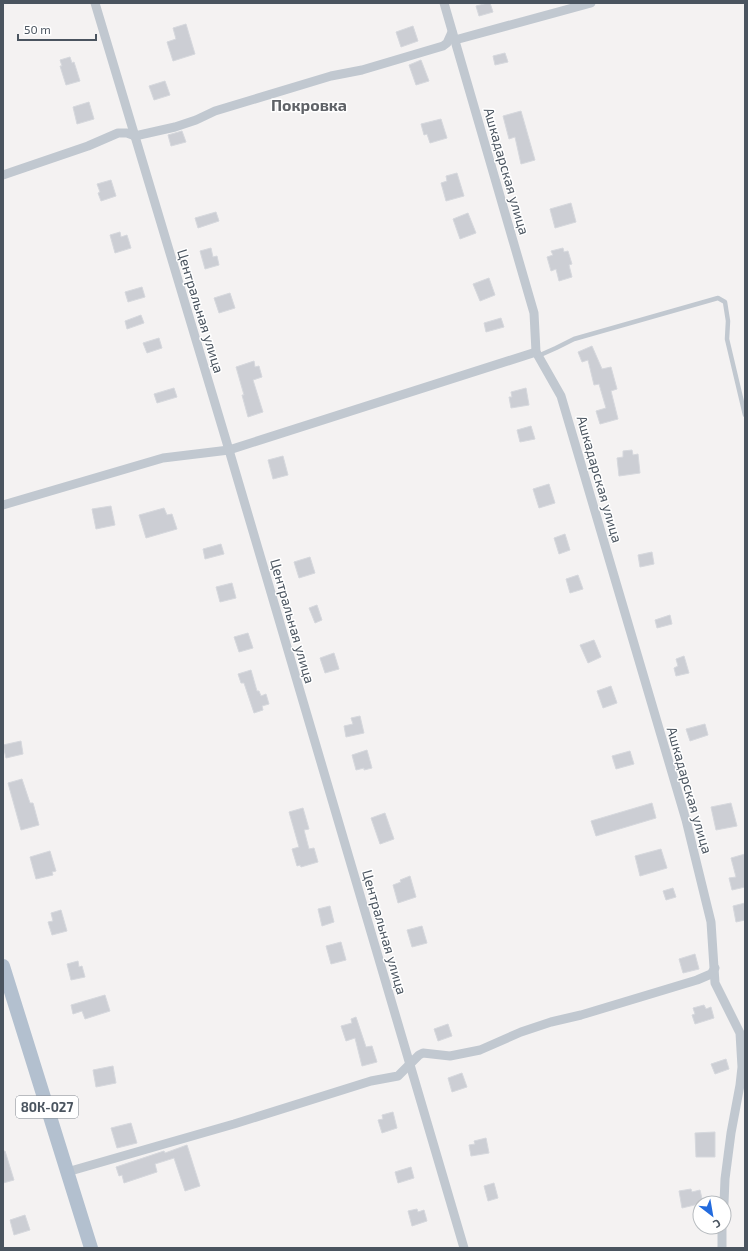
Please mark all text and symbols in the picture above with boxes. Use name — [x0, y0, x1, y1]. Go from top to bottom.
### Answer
scale bar — [18, 16, 96, 42]
text: 50 m — [24, 22, 51, 36]
district label: Покровка — [271, 95, 347, 114]
street label: Ашкадарская улица — [481, 106, 533, 236]
street label: Центральная улица — [174, 247, 228, 375]
street label: Ашкадарская улица — [574, 414, 626, 544]
street label: Центральная улица — [267, 557, 319, 685]
street label: Ашкадарская улица — [664, 725, 716, 855]
street label: Центральная улица — [359, 868, 411, 996]
road number: 80К-027 — [16, 1096, 78, 1118]
north arrow — [692, 1195, 732, 1235]
text: С — [711, 1217, 724, 1232]

